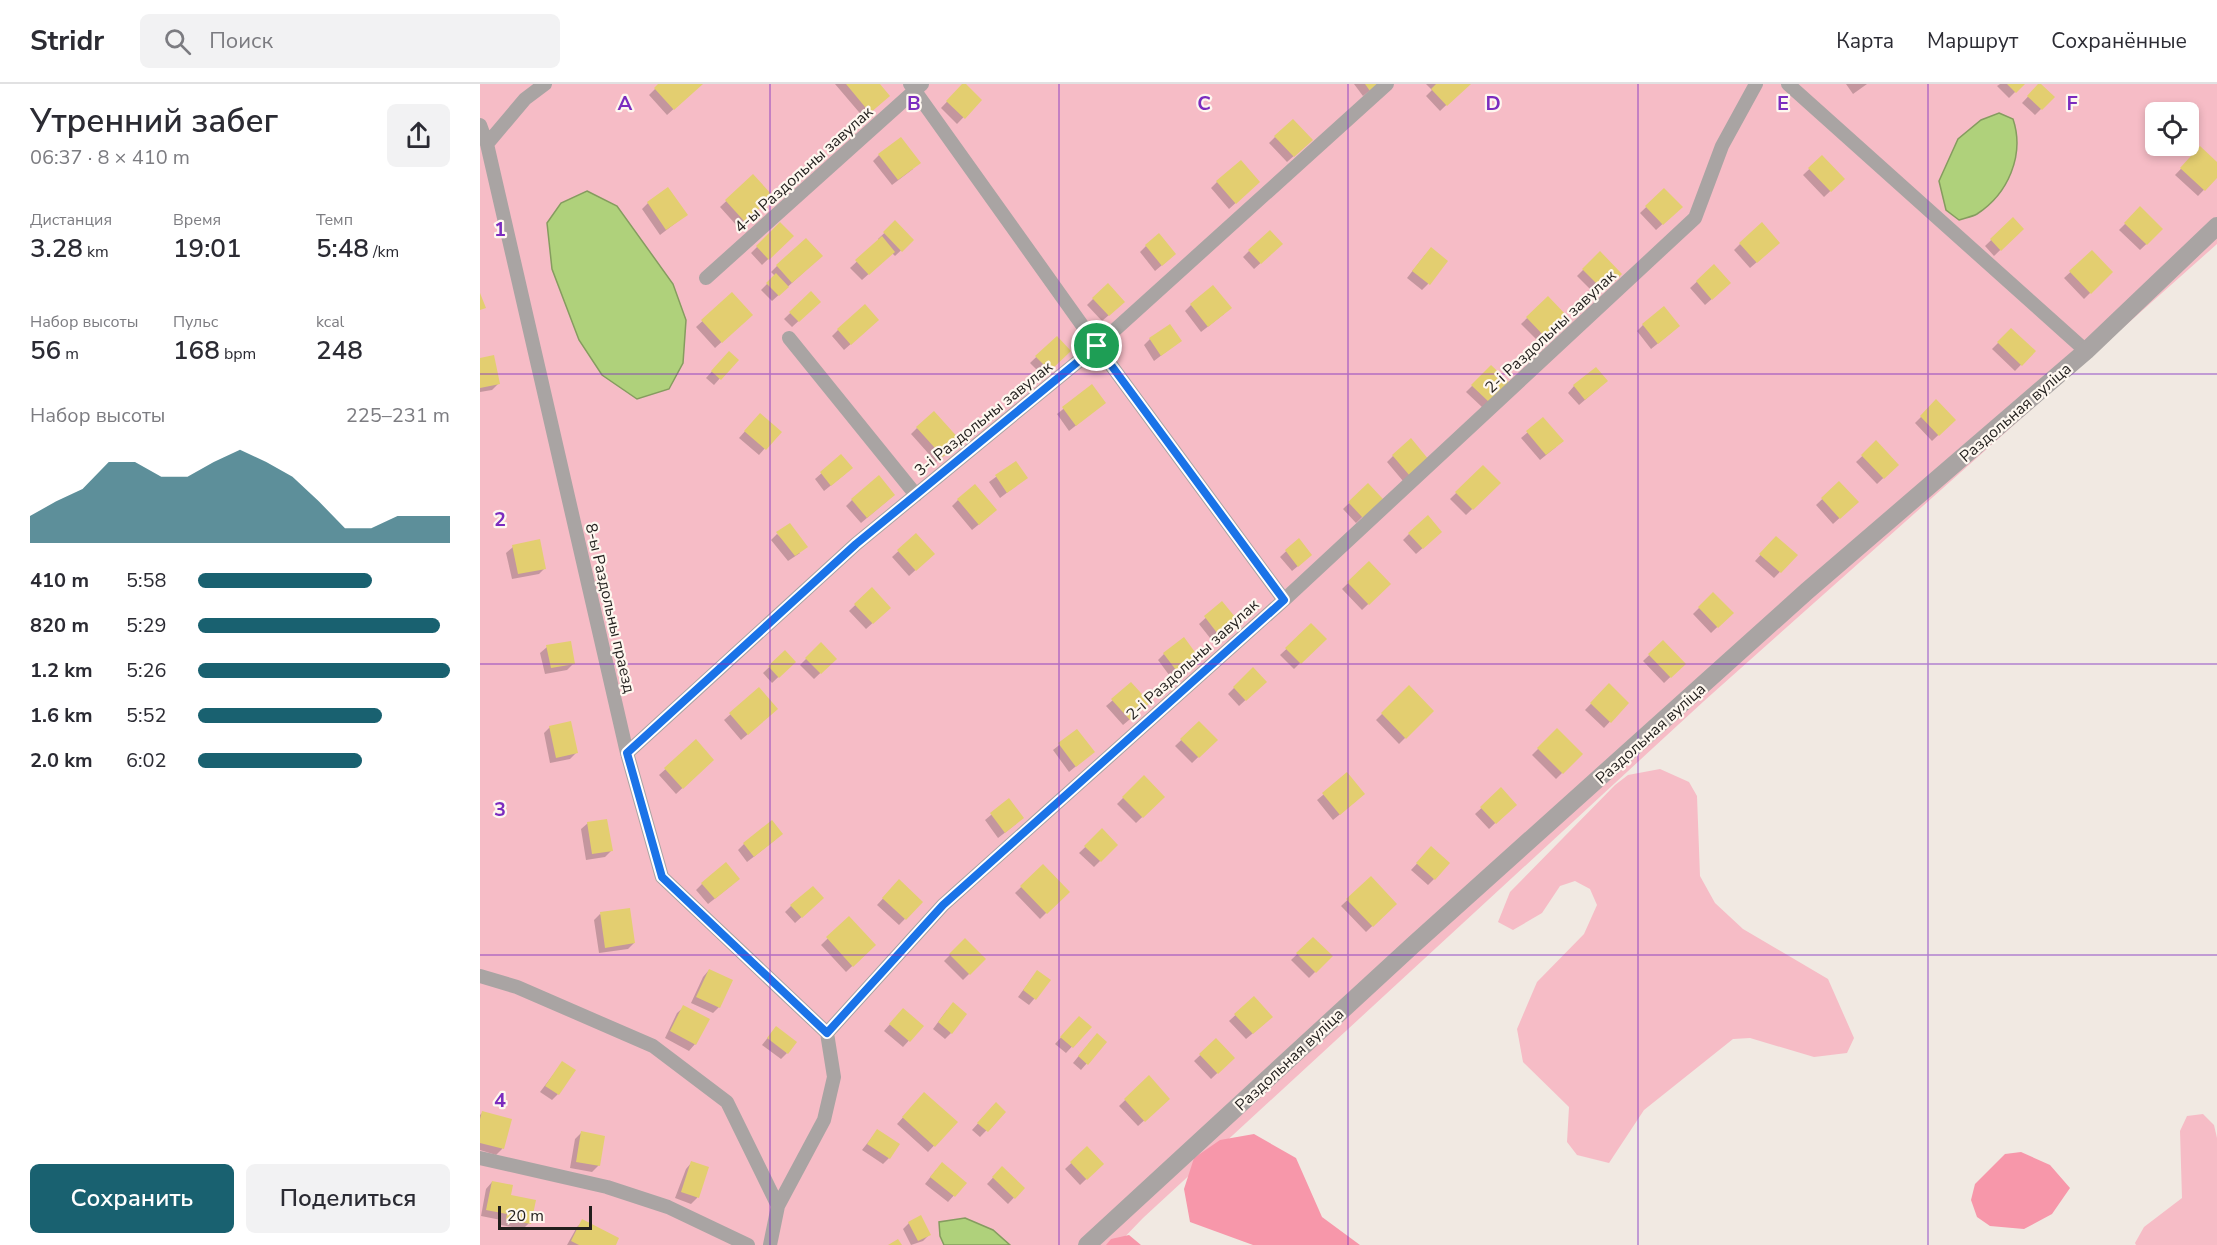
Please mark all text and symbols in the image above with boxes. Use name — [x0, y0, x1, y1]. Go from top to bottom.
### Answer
search box — [140, 14, 560, 68]
text: Stridr — [30, 22, 104, 60]
icon: search — [161, 25, 194, 58]
text: Поиск — [209, 26, 273, 56]
text: Карта — [1836, 27, 1894, 55]
text: Маршрут — [1927, 27, 2018, 55]
text: Сохранённые — [2051, 27, 2187, 55]
text: A — [618, 90, 633, 117]
text: B — [907, 90, 921, 117]
text: C — [1197, 90, 1211, 117]
text: D — [1485, 90, 1501, 117]
text: E — [1777, 90, 1789, 117]
text: F — [2066, 90, 2078, 117]
text: Утренний забег — [30, 99, 278, 144]
street label: 4-ы Раздольны завулак — [730, 101, 878, 238]
map controls — [2145, 102, 2199, 156]
button: locate — [2145, 102, 2199, 156]
button: share — [387, 104, 450, 167]
text: 06:37 · 8 × 410 m — [30, 144, 190, 171]
text: Дистанция — [30, 209, 112, 231]
text: Время — [173, 209, 221, 231]
text: Темп — [316, 209, 353, 231]
text: 1 — [494, 216, 506, 243]
text: 3.28 — [30, 231, 83, 266]
text: 19:01 — [173, 231, 242, 266]
text: 5:48 — [316, 231, 369, 266]
text: km — [83, 241, 109, 263]
text: /km — [369, 241, 399, 263]
street label: 2-і Раздольны завулак — [1480, 265, 1621, 398]
text: Набор высоты — [30, 311, 138, 333]
text: Пульс — [173, 311, 218, 333]
text: kcal — [316, 311, 344, 333]
pin — [1071, 320, 1122, 371]
icon: arrive — [1080, 329, 1113, 362]
text: 56 — [30, 333, 61, 368]
text: 168 — [173, 333, 220, 368]
text: 248 — [316, 333, 363, 368]
text: m — [61, 343, 79, 365]
text: bpm — [220, 343, 256, 365]
street label: 3-і Раздольны завулак — [910, 356, 1058, 481]
street label: Раздольная вуліца — [1955, 358, 2076, 467]
text: Набор высоты — [30, 402, 165, 429]
text: 225–231 m — [346, 402, 450, 429]
text: 2 — [494, 506, 506, 533]
street label: 8-ы Раздольны праезд — [580, 521, 640, 696]
text: 410 m — [30, 567, 89, 594]
text: 5:58 — [126, 567, 167, 594]
street label: 2-і Раздольны завулак — [1121, 594, 1264, 725]
text: 820 m — [30, 612, 89, 639]
text: 5:29 — [126, 612, 167, 639]
text: 1.2 km — [30, 657, 93, 684]
text: 5:26 — [126, 657, 167, 684]
street label: Раздольная вуліца — [1591, 678, 1711, 789]
text: 1.6 km — [30, 702, 93, 729]
text: 5:52 — [126, 702, 167, 729]
text: 2.0 km — [30, 747, 93, 774]
text: 6:02 — [126, 747, 167, 774]
text: 3 — [494, 796, 506, 823]
street label: Раздольная вуліца — [1230, 1003, 1349, 1116]
text: 4 — [494, 1087, 506, 1114]
button: Сохранить — [30, 1164, 234, 1233]
button: Поделиться — [246, 1164, 450, 1233]
scale bar — [498, 1203, 592, 1230]
text: 20 m — [507, 1205, 544, 1227]

